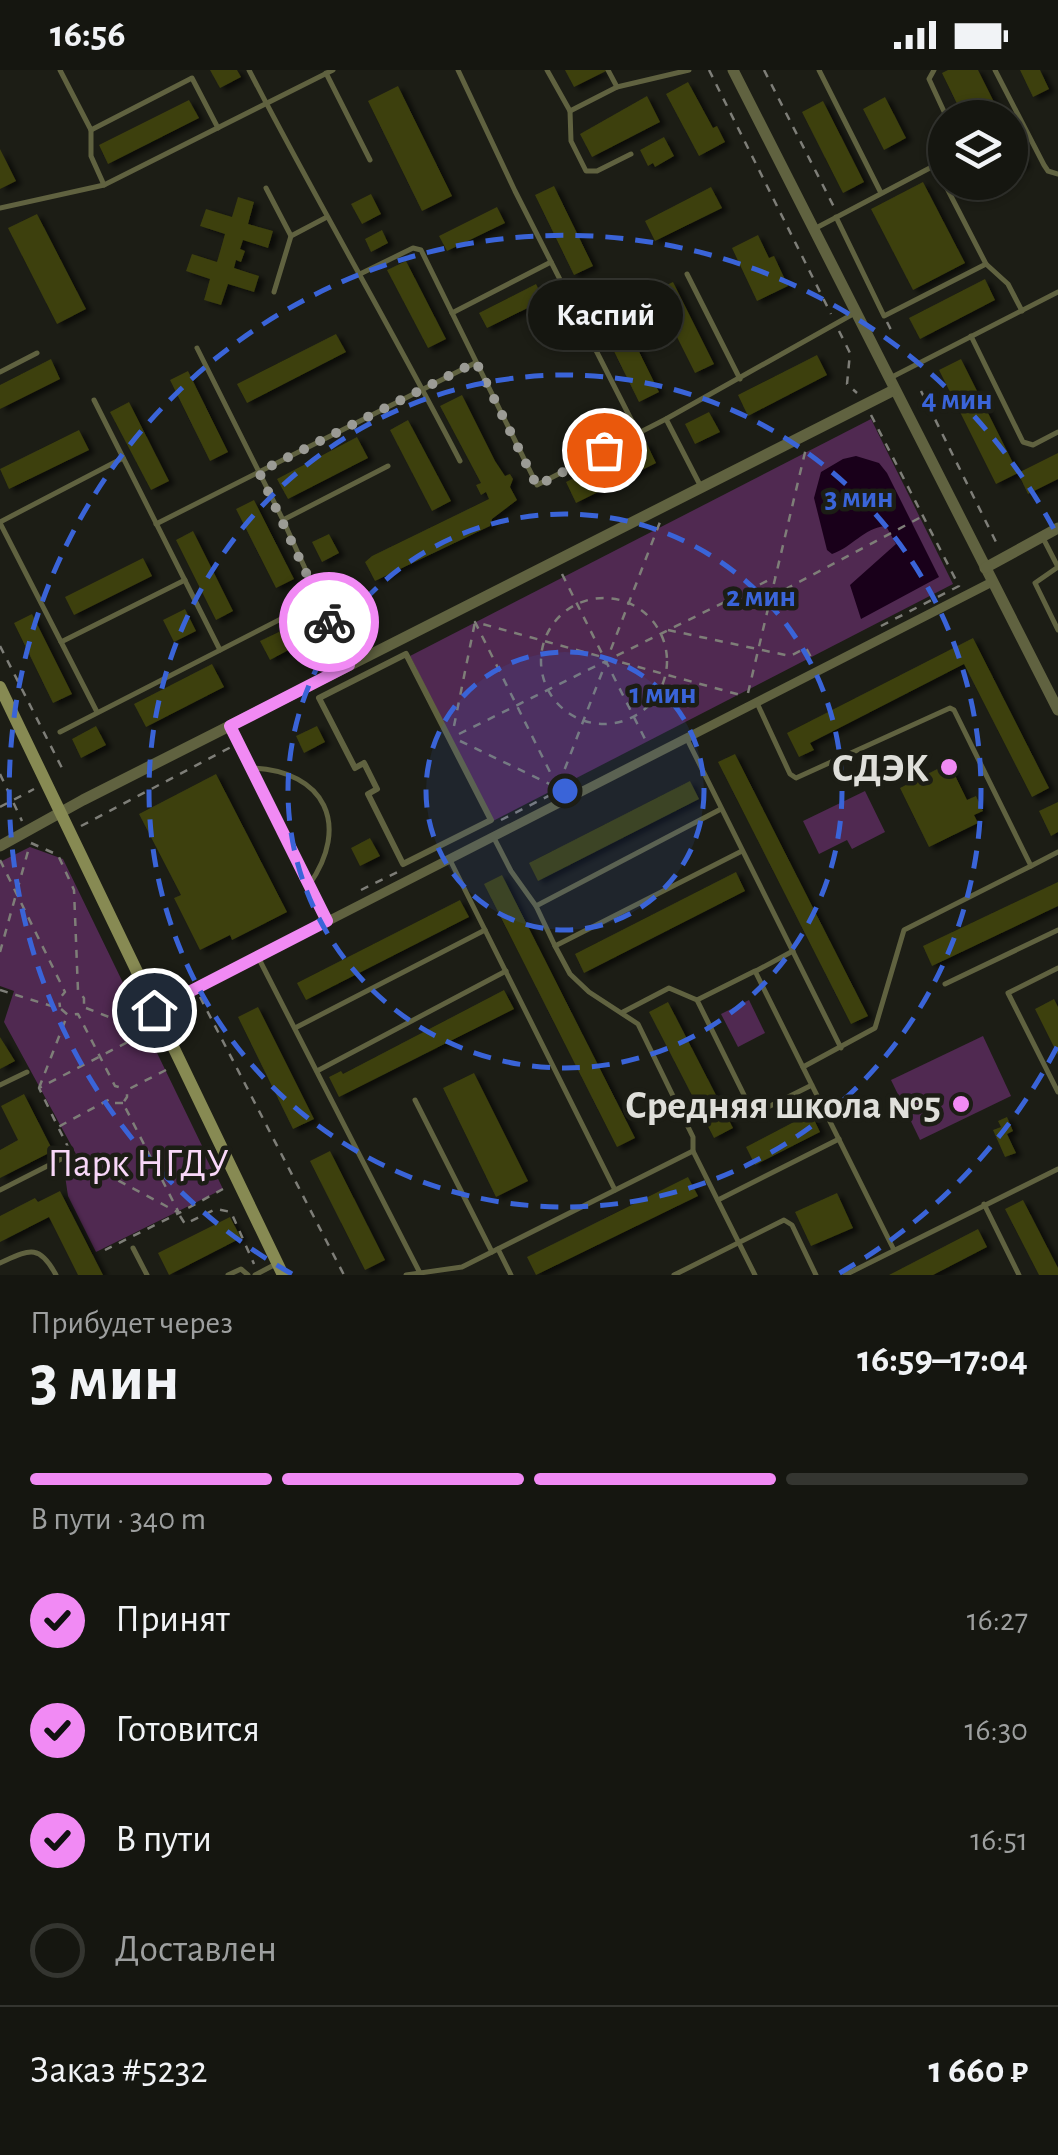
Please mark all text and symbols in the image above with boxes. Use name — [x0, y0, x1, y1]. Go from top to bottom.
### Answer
text: 16:56 — [50, 16, 126, 54]
map controls — [928, 100, 1028, 200]
button: layers — [928, 100, 1028, 200]
callout: Каспий — [526, 280, 682, 350]
text: Каспий — [556, 299, 655, 331]
text: 4 мин — [921, 385, 993, 415]
pin — [562, 408, 647, 493]
icon: bag — [577, 423, 632, 478]
text: 3 мин — [824, 483, 894, 513]
courier — [279, 572, 379, 672]
text: 2 мин — [726, 582, 796, 612]
icon: bike — [302, 595, 357, 650]
text: 1 мин — [630, 679, 696, 709]
place label: СДЭК — [832, 749, 929, 789]
marker: СДЭК — [938, 756, 960, 778]
centre of rings — [547, 773, 583, 809]
pin — [112, 968, 197, 1053]
icon: home — [127, 983, 182, 1038]
place label: Средняя школа №5 — [625, 1086, 941, 1126]
marker: Средняя школа №5 — [950, 1093, 972, 1115]
park label: Парк НГДУ — [47, 1144, 229, 1184]
text: Прибудет через — [30, 1307, 233, 1339]
text: 16:59–17:04 — [857, 1341, 1028, 1379]
text: 3 мин — [30, 1347, 180, 1412]
text: В пути · 340 m — [30, 1503, 206, 1535]
icon: check — [30, 1593, 85, 1648]
text: Принят — [115, 1601, 230, 1639]
text: 16:27 — [967, 1604, 1028, 1636]
icon: check — [30, 1703, 85, 1758]
text: Готовится — [115, 1711, 260, 1749]
text: 16:30 — [965, 1714, 1028, 1746]
icon: check — [30, 1813, 85, 1868]
text: В пути — [115, 1821, 212, 1859]
text: 16:51 — [970, 1824, 1028, 1856]
text: Доставлен — [115, 1931, 277, 1969]
text: Заказ #5232 — [30, 2052, 208, 2090]
text: 1 660 ₽ — [929, 2052, 1028, 2090]

